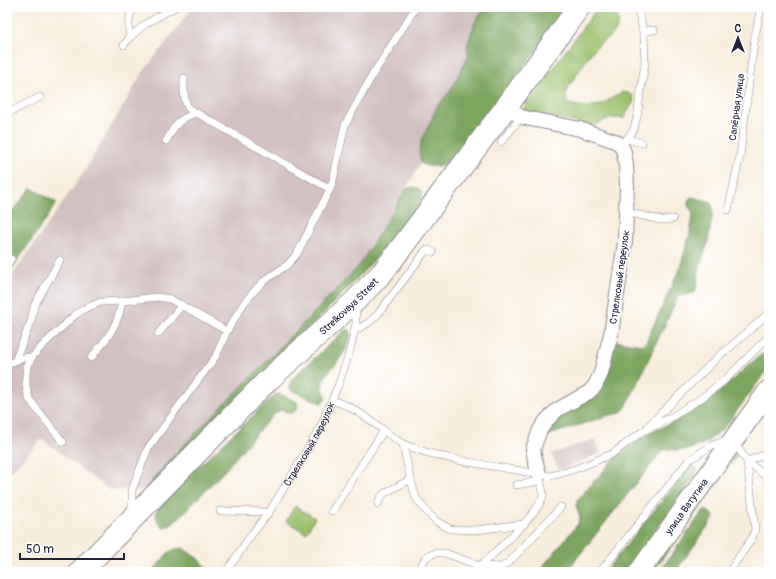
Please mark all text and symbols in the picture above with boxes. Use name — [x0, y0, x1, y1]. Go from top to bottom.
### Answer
north arrow — [718, 18, 758, 58]
text: С — [735, 22, 742, 35]
street label: Сапёрная улица — [727, 73, 747, 141]
street label: Стрелковый переулок — [607, 229, 633, 325]
street label: Strelkovaya Street — [317, 275, 382, 338]
street label: Стрелковый переулок — [281, 400, 338, 489]
street label: улица Ватутина — [662, 476, 711, 538]
scale bar — [20, 535, 124, 561]
text: 50 m — [26, 542, 54, 557]

